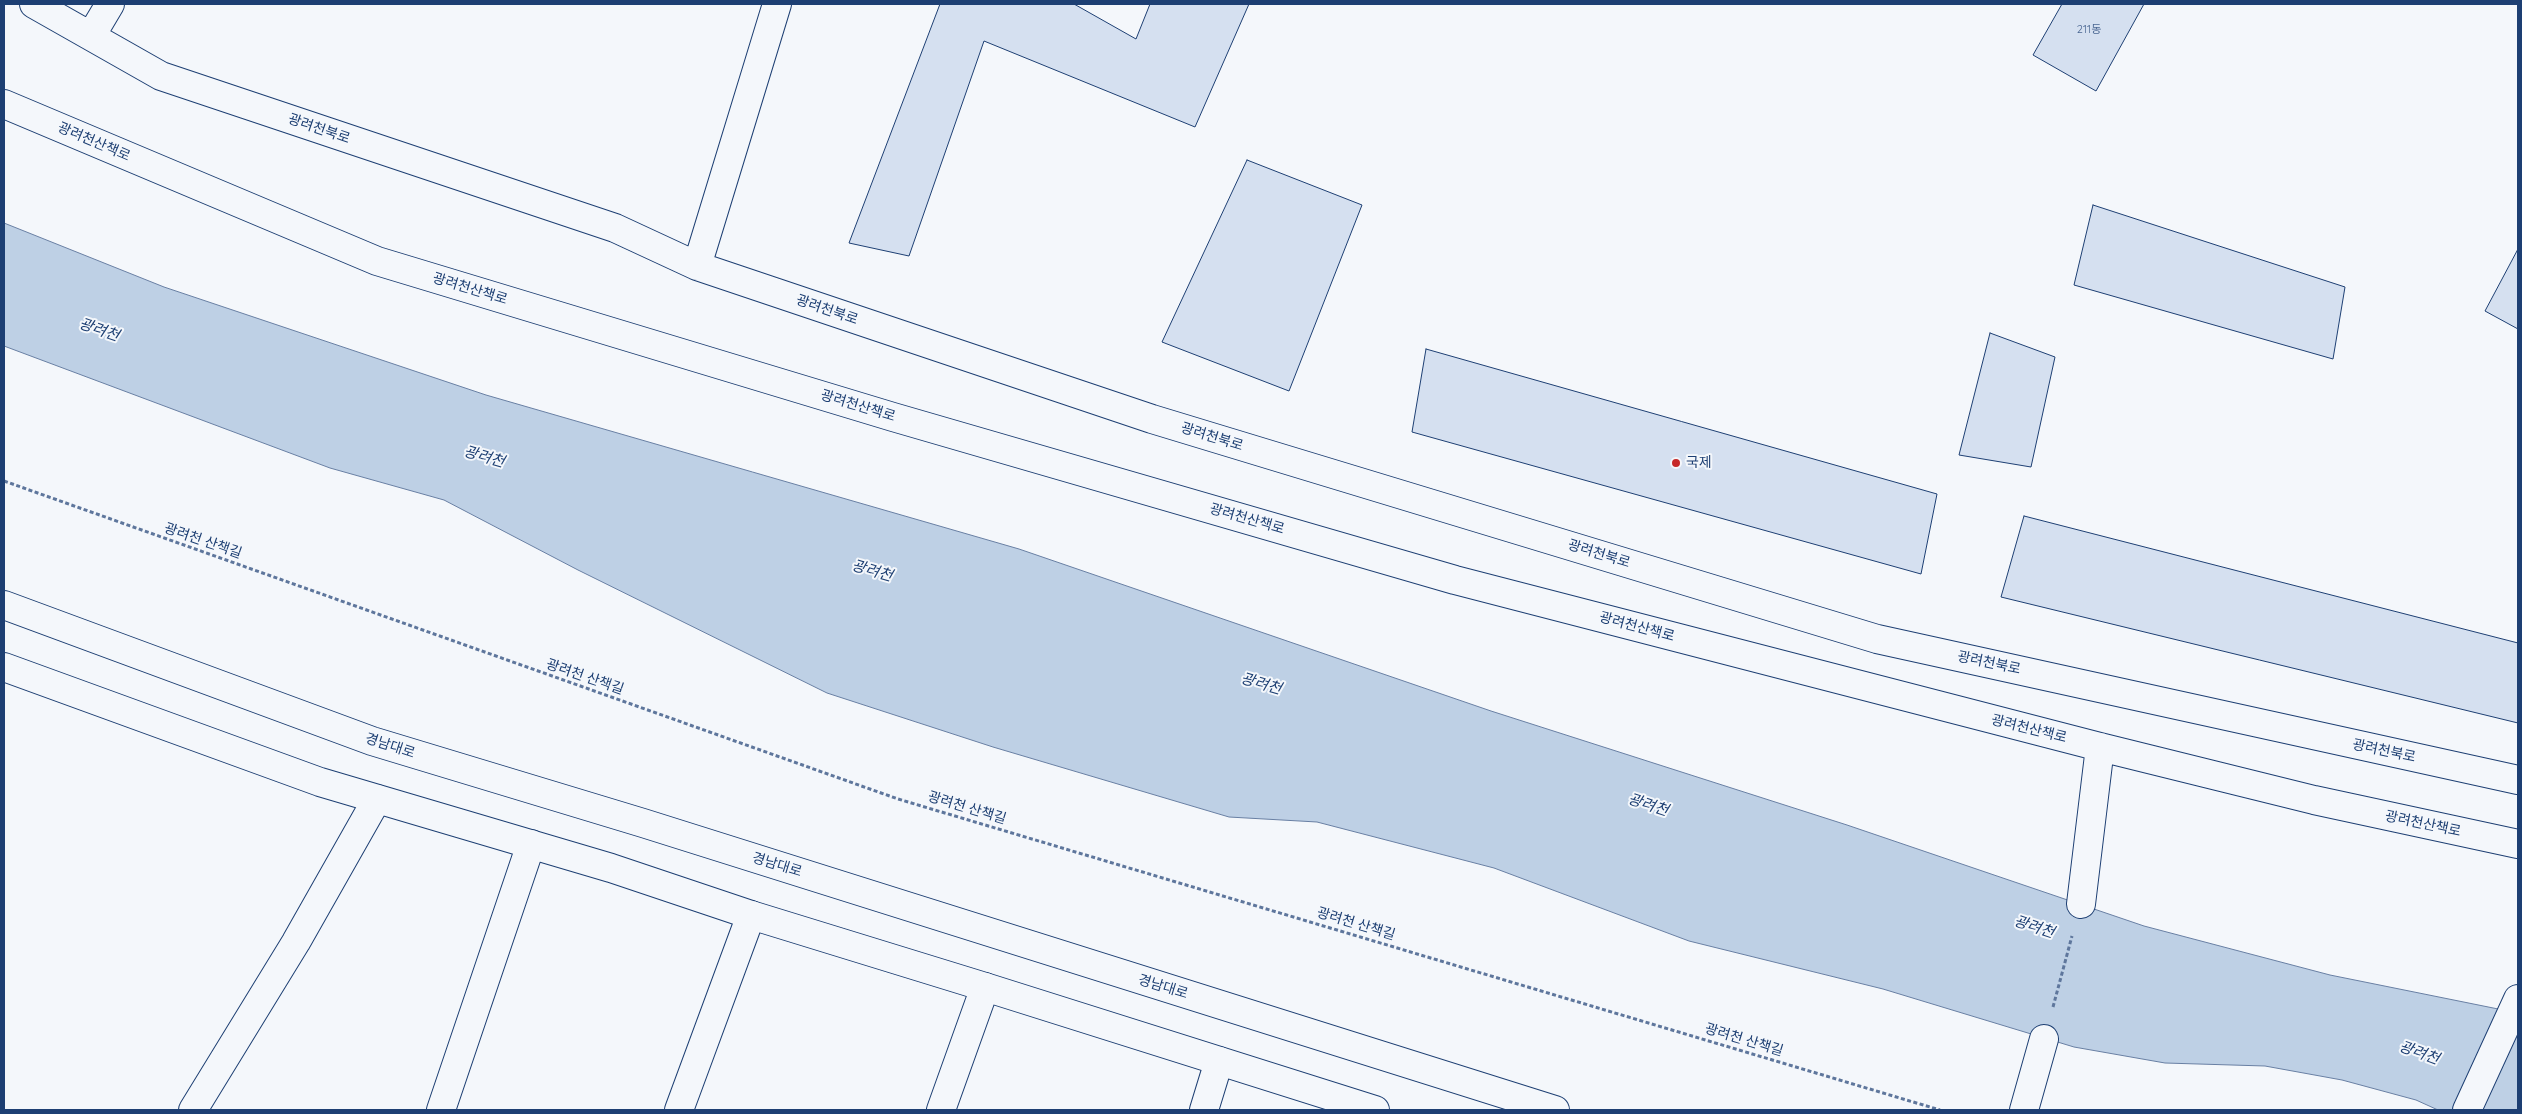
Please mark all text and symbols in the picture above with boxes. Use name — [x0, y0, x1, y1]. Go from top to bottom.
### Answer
house number: 211동 — [2077, 23, 2101, 37]
street label: 광려천북로 — [286, 111, 352, 147]
street label: 광려천산책로 — [55, 119, 133, 165]
street label: 광려천산책로 — [431, 270, 509, 308]
street label: 광려천북로 — [794, 292, 860, 328]
water label: 광려천 — [76, 315, 122, 345]
street label: 광려천산책로 — [819, 387, 897, 425]
street label: 광려천북로 — [1179, 420, 1245, 454]
water label: 광려천 — [462, 443, 506, 471]
place label: 국제 — [1686, 455, 1712, 471]
marker: 국제 — [1670, 457, 1682, 469]
street label: 광려천산책로 — [1208, 500, 1286, 538]
street label: 광려천 산책길 — [162, 520, 244, 562]
street label: 광려천북로 — [1566, 537, 1632, 571]
water label: 광려천 — [850, 557, 894, 585]
street label: 광려천산책로 — [1598, 609, 1676, 645]
street label: 광려천북로 — [1956, 648, 2022, 678]
street label: 광려천 산책길 — [544, 656, 626, 698]
water label: 광려천 — [1239, 670, 1283, 698]
street label: 광려천산책로 — [1989, 712, 2069, 746]
street label: 경남대로 — [363, 730, 417, 762]
street label: 광려천북로 — [2351, 736, 2417, 766]
street label: 광려천 산책길 — [926, 788, 1008, 828]
water label: 광려천 — [1626, 790, 1670, 820]
street label: 광려천산책로 — [2383, 808, 2463, 840]
street label: 경남대로 — [750, 849, 804, 881]
street label: 광려천 산책길 — [1315, 904, 1397, 944]
water label: 광려천 — [2012, 912, 2056, 942]
street label: 경남대로 — [1136, 971, 1190, 1003]
street label: 광려천 산책길 — [1703, 1020, 1785, 1060]
water label: 광려천 — [2396, 1037, 2442, 1069]

